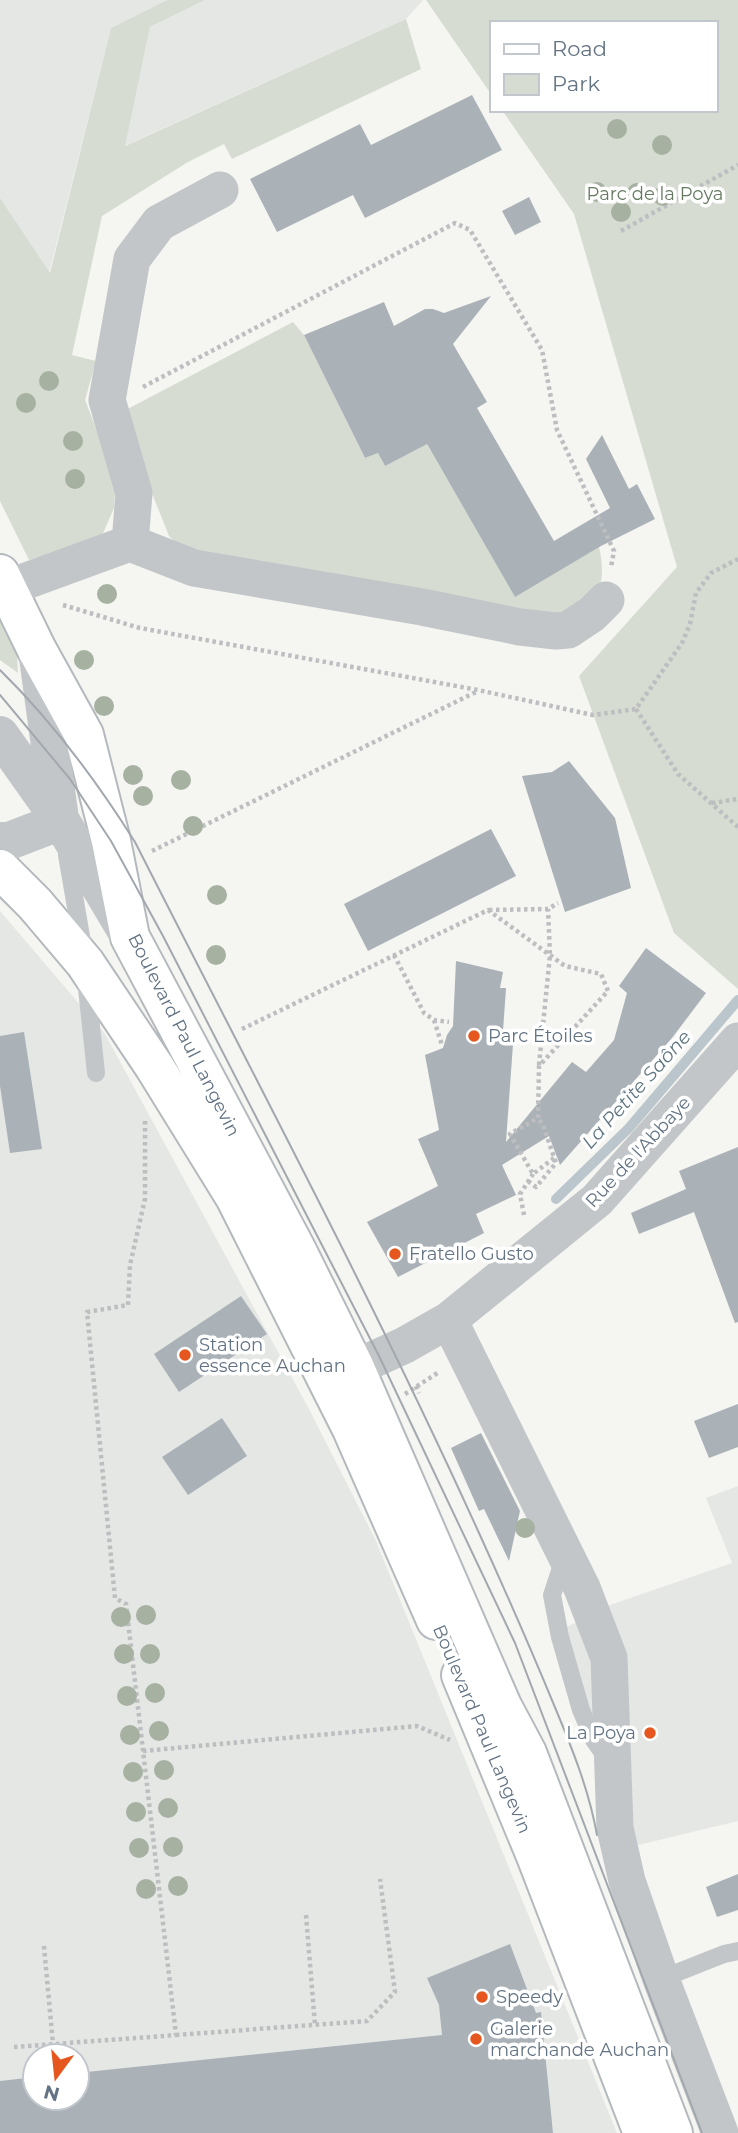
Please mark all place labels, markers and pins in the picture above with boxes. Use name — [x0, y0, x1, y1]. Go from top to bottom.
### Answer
place label: Parc Étoiles — [488, 1025, 593, 1047]
marker: Parc Étoiles — [466, 1028, 482, 1044]
place label: Fratello Gusto — [409, 1243, 534, 1265]
marker: Fratello Gusto — [387, 1246, 403, 1262]
place label: Station essence Auchan — [199, 1334, 346, 1377]
marker: Station essence Auchan — [177, 1347, 193, 1363]
place label: La Poya — [566, 1722, 636, 1744]
marker: La Poya — [642, 1725, 658, 1741]
place label: Speedy — [496, 1986, 563, 2008]
marker: Speedy — [474, 1989, 490, 2005]
place label: Galerie marchande Auchan — [490, 2018, 669, 2061]
marker: Galerie marchande Auchan — [468, 2031, 484, 2047]

